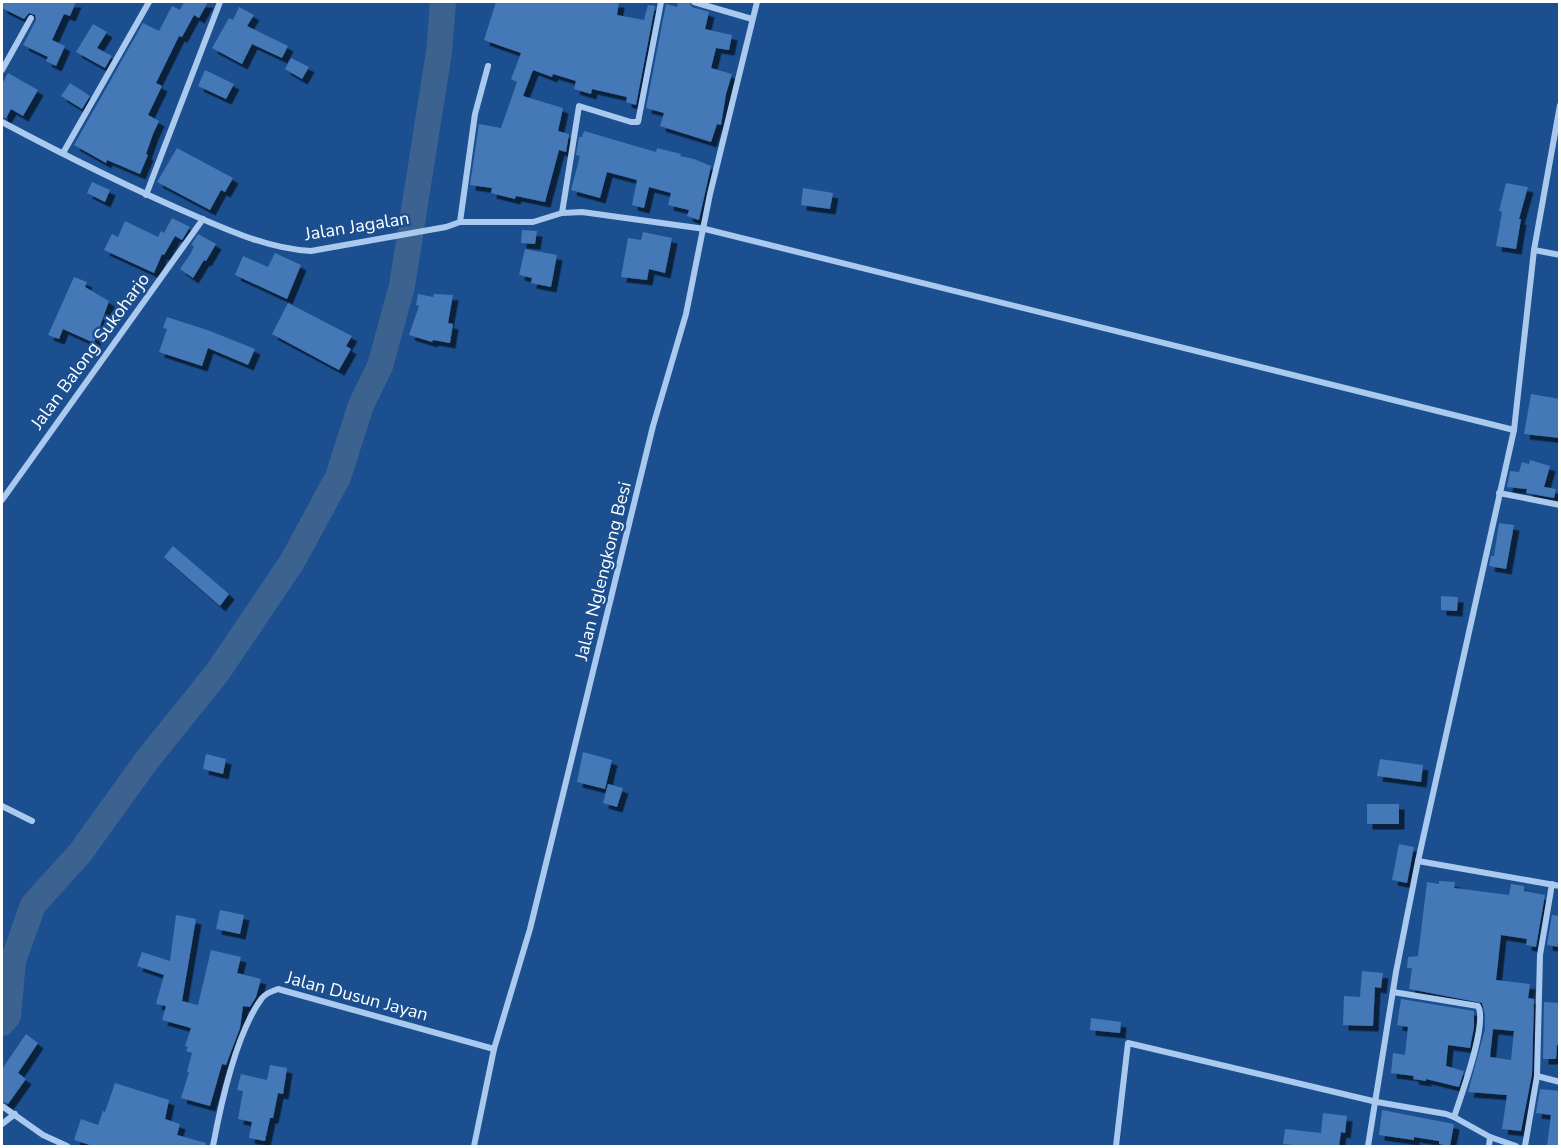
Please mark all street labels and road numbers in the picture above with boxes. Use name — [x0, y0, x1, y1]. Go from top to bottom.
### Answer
street label: Jalan Jagalan — [302, 206, 411, 246]
street label: Jalan Balong Sukoharjo — [24, 268, 155, 435]
street label: Jalan Nglengkong Besi — [569, 479, 637, 664]
street label: Jalan Dusun Jayan — [282, 965, 431, 1027]

